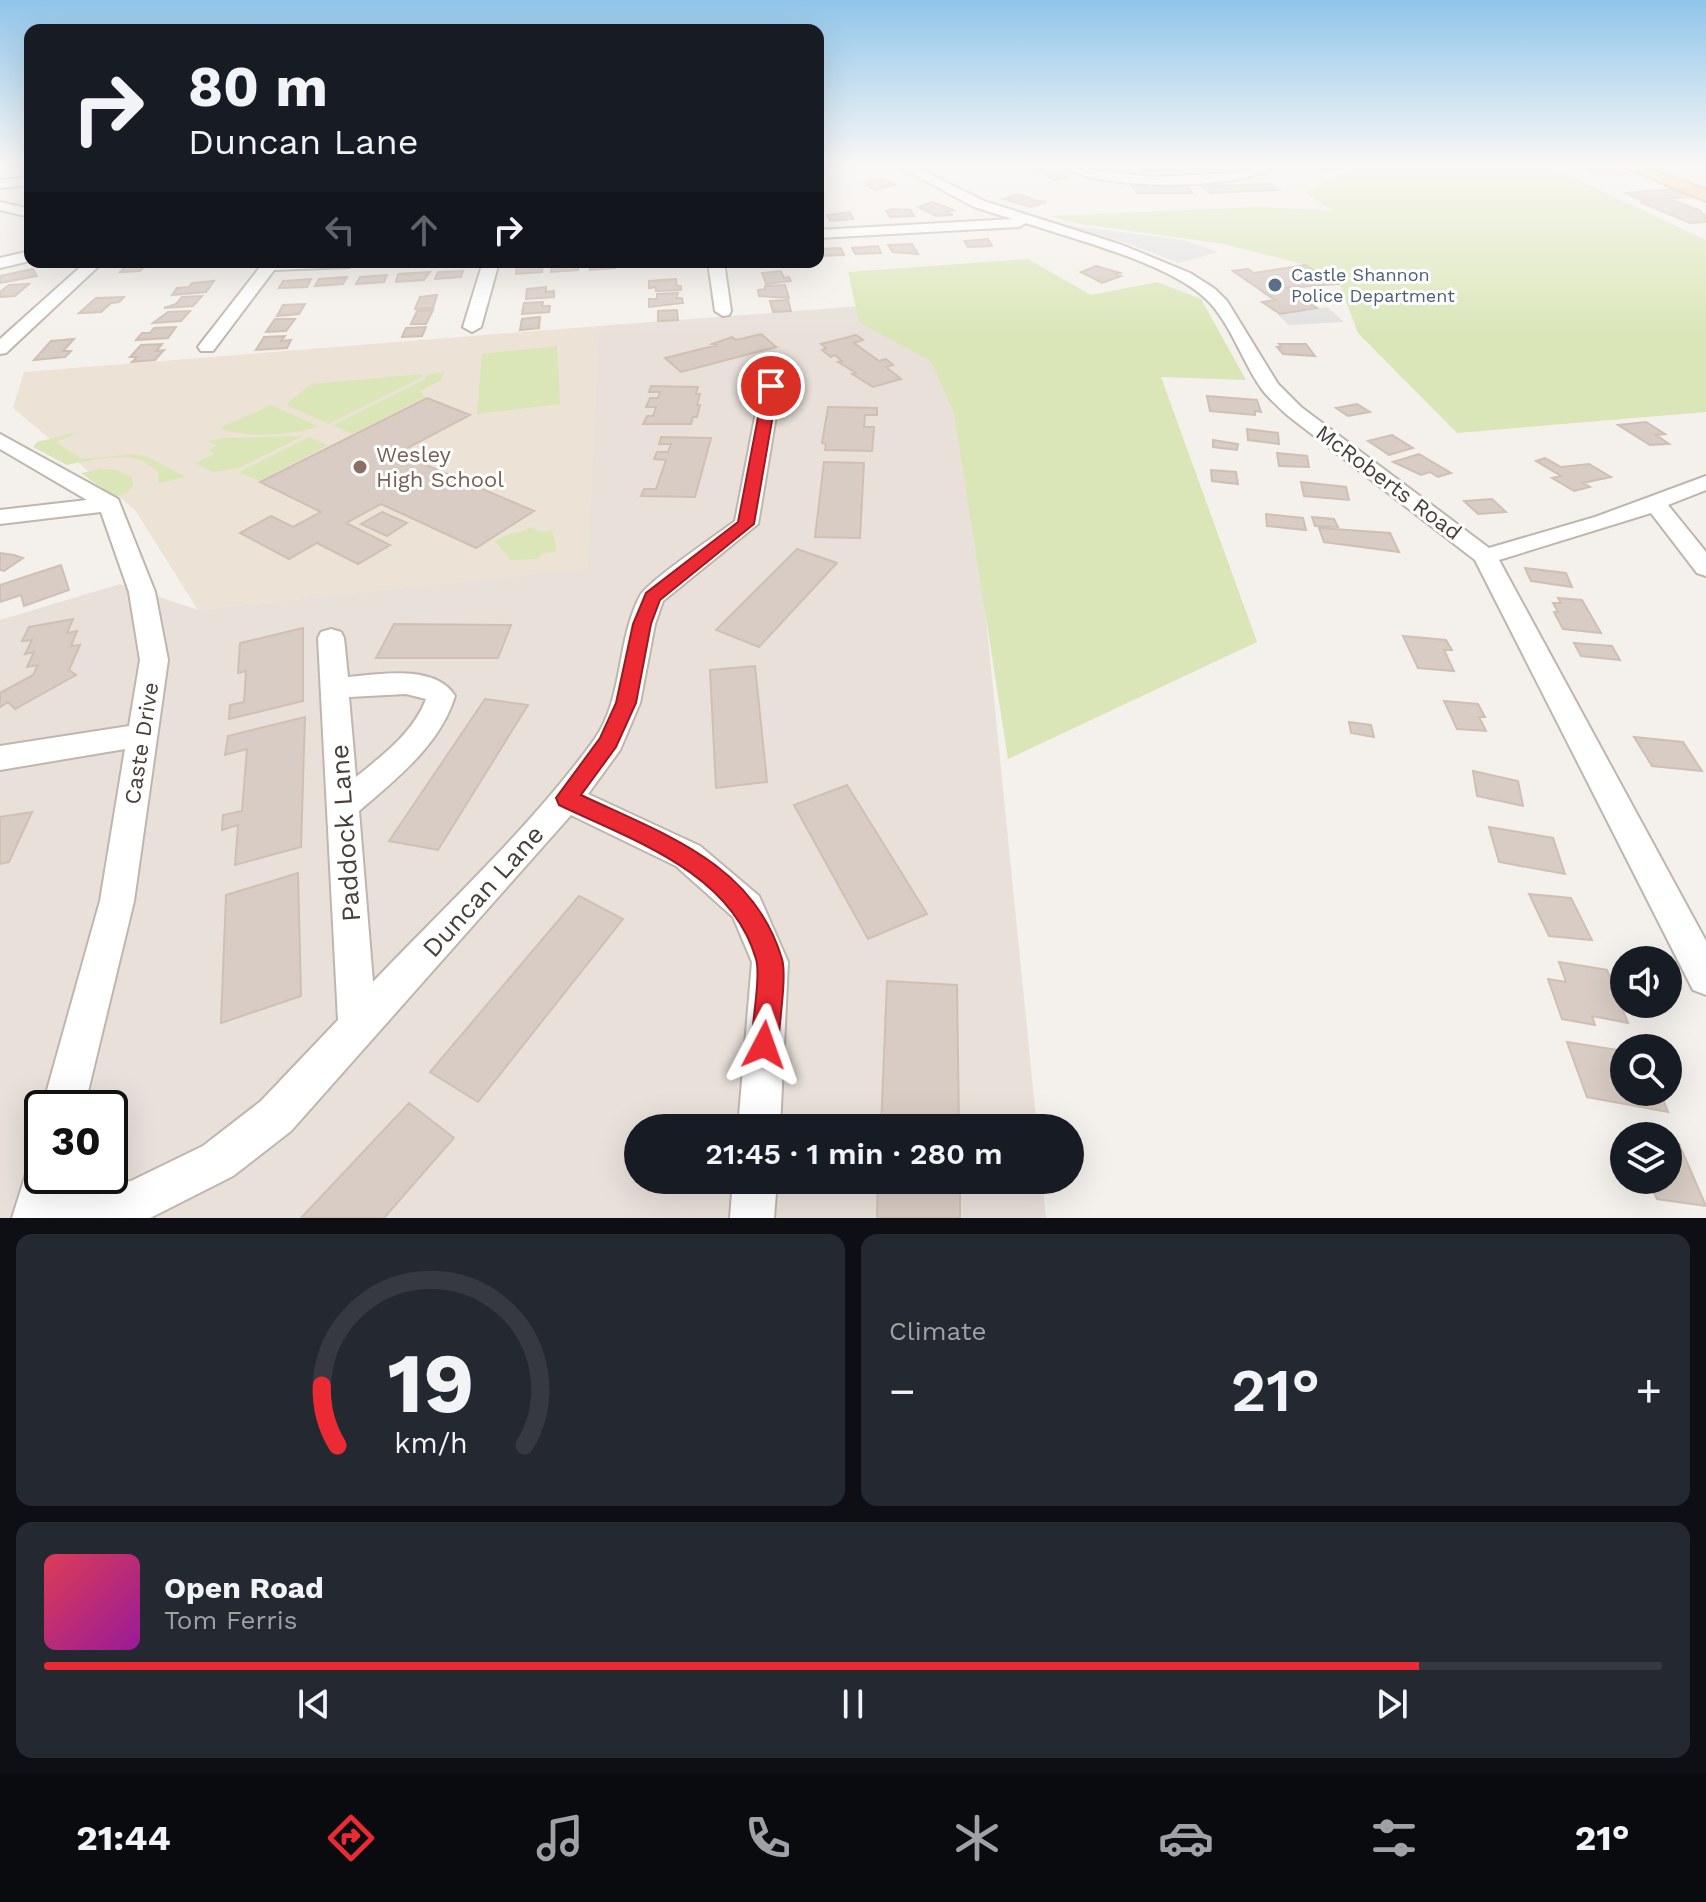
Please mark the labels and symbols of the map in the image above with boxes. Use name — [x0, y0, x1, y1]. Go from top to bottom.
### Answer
place label: Castle Shannon Police Department — [1291, 264, 1455, 306]
marker: Castle Shannon Police Department — [1266, 276, 1284, 294]
pin — [737, 352, 805, 420]
street label: McRoberts Road — [1311, 420, 1466, 545]
place label: Wesley High School — [376, 442, 504, 492]
marker: Wesley High School — [351, 458, 369, 476]
street label: Caste Drive — [120, 680, 163, 806]
street label: Paddock Lane — [324, 743, 366, 923]
street label: Duncan Lane — [416, 819, 550, 963]
position arrow — [722, 1003, 806, 1087]
speed limit sign: 30 — [24, 1090, 128, 1194]

